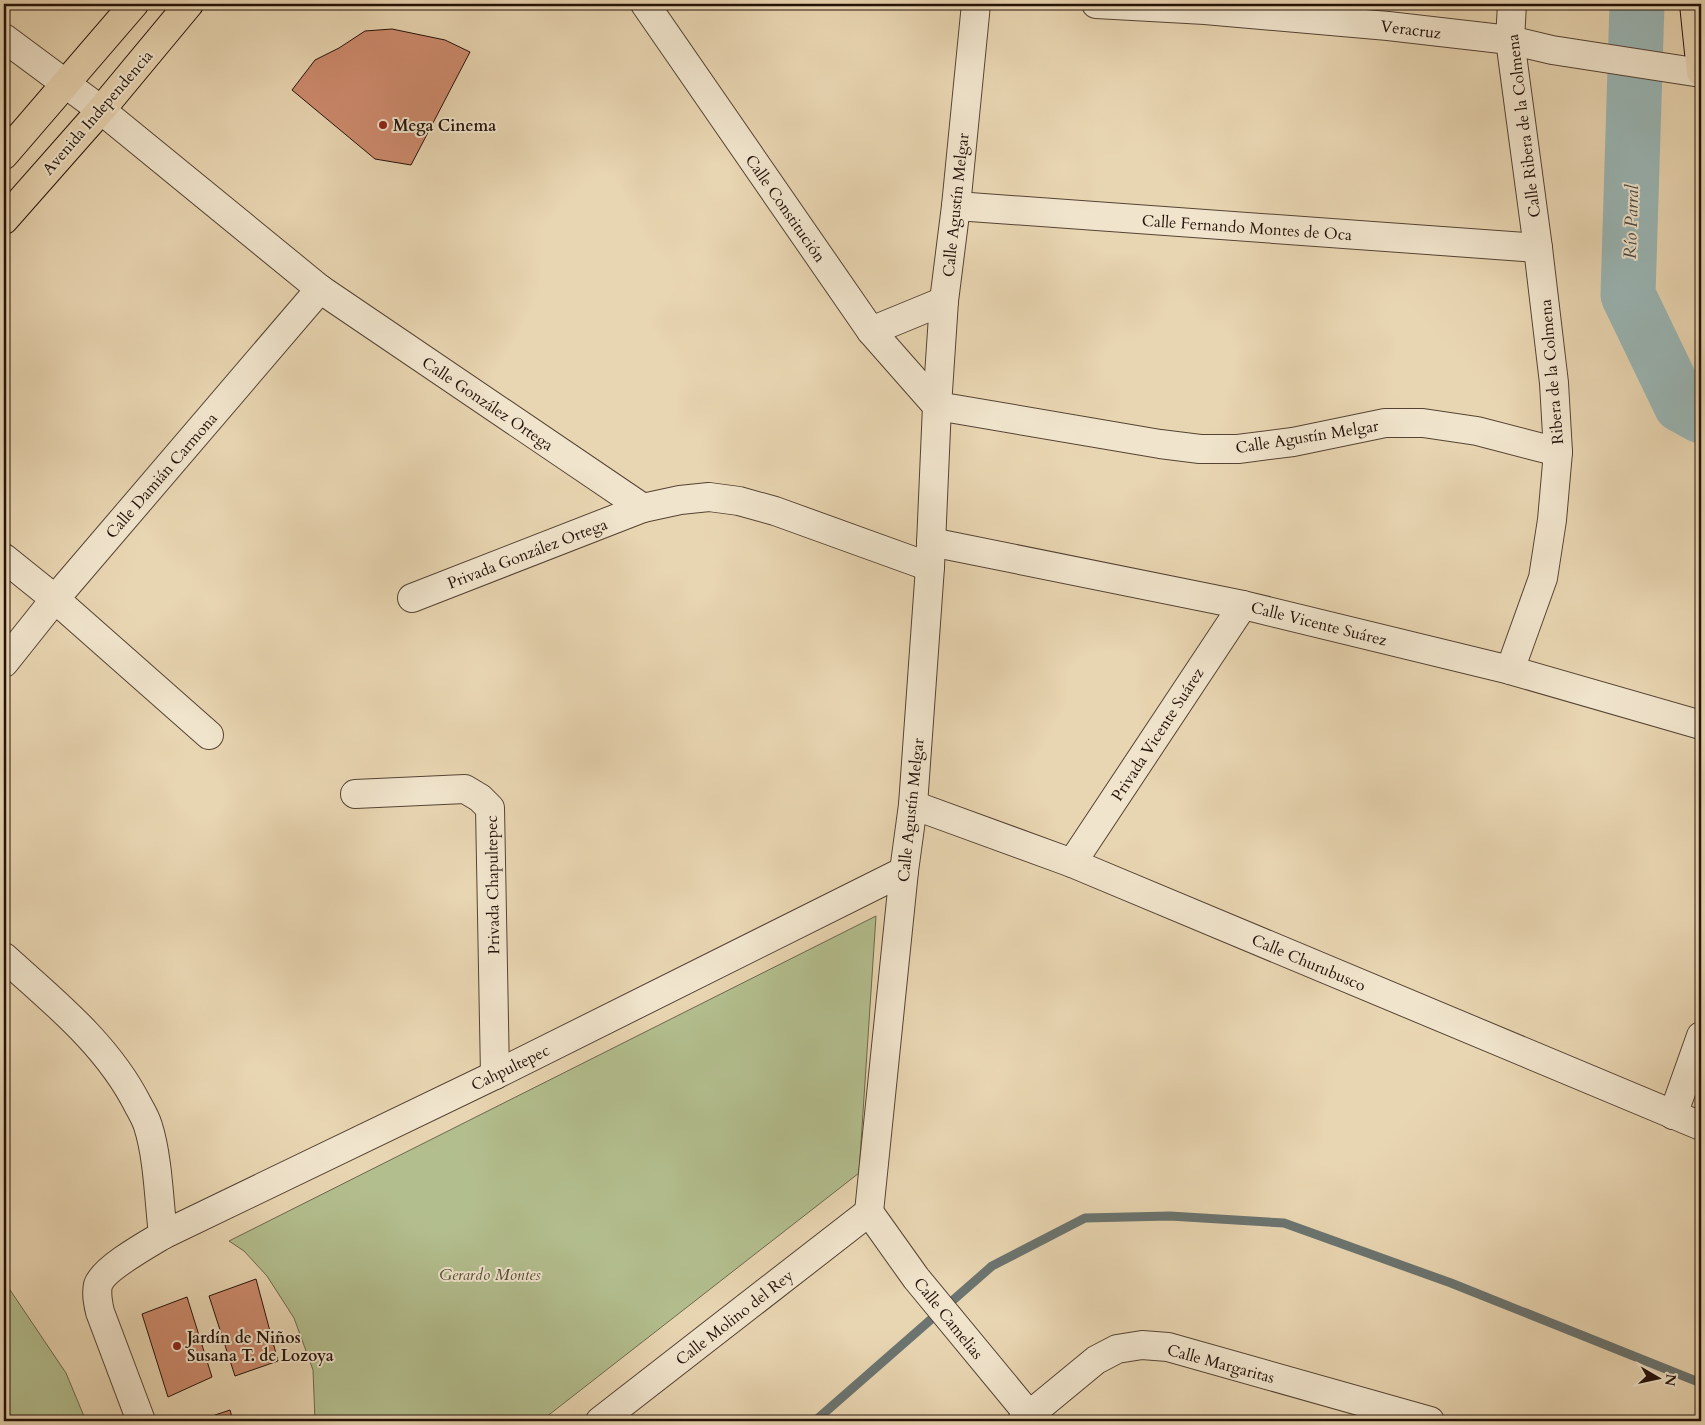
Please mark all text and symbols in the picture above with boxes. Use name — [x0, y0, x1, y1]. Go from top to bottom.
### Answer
street label: Veracruz — [1379, 15, 1442, 45]
street label: Calle Ribera de la Colmena — [1502, 33, 1546, 219]
street label: Avenida Independencia — [37, 45, 158, 180]
place label: Mega Cinema — [393, 115, 496, 137]
marker: Mega Cinema — [377, 119, 389, 131]
street label: Calle Agustín Melgar — [938, 132, 974, 278]
street label: Calle Constitución — [740, 150, 831, 267]
water label: Río Parral — [1618, 183, 1645, 260]
street label: Calle Fernando Montes de Oca — [1141, 210, 1353, 246]
street label: Ribera de la Colmena — [1535, 298, 1569, 445]
street label: Calle González Ortega — [417, 352, 557, 456]
street label: Calle Damián Carmona — [101, 408, 223, 543]
street label: Calle Agustín Melgar — [1234, 415, 1380, 459]
street label: Privada González Ortega — [444, 513, 611, 595]
street label: Calle Vicente Suárez — [1248, 596, 1389, 651]
street label: Privada Vicente Suárez — [1106, 664, 1209, 806]
street label: Calle Agustín Melgar — [893, 737, 929, 883]
street label: Privada Chapultepec — [481, 815, 505, 955]
street label: Calle Churubusco — [1248, 929, 1369, 997]
street label: Cahpultepec — [468, 1039, 553, 1096]
park label: Gerardo Montes — [439, 1264, 541, 1286]
street label: Calle Molino del Rey — [671, 1264, 799, 1371]
street label: Calle Camelias — [908, 1273, 988, 1364]
place label: Jardín de Niños Susana T. de Lozoya — [185, 1327, 334, 1367]
street label: Calle Margaritas — [1165, 1339, 1277, 1389]
marker: Jardín de Niños Susana T. de Lozoya — [171, 1340, 183, 1352]
north arrow — [1632, 1352, 1682, 1402]
text: N — [1660, 1372, 1681, 1387]

